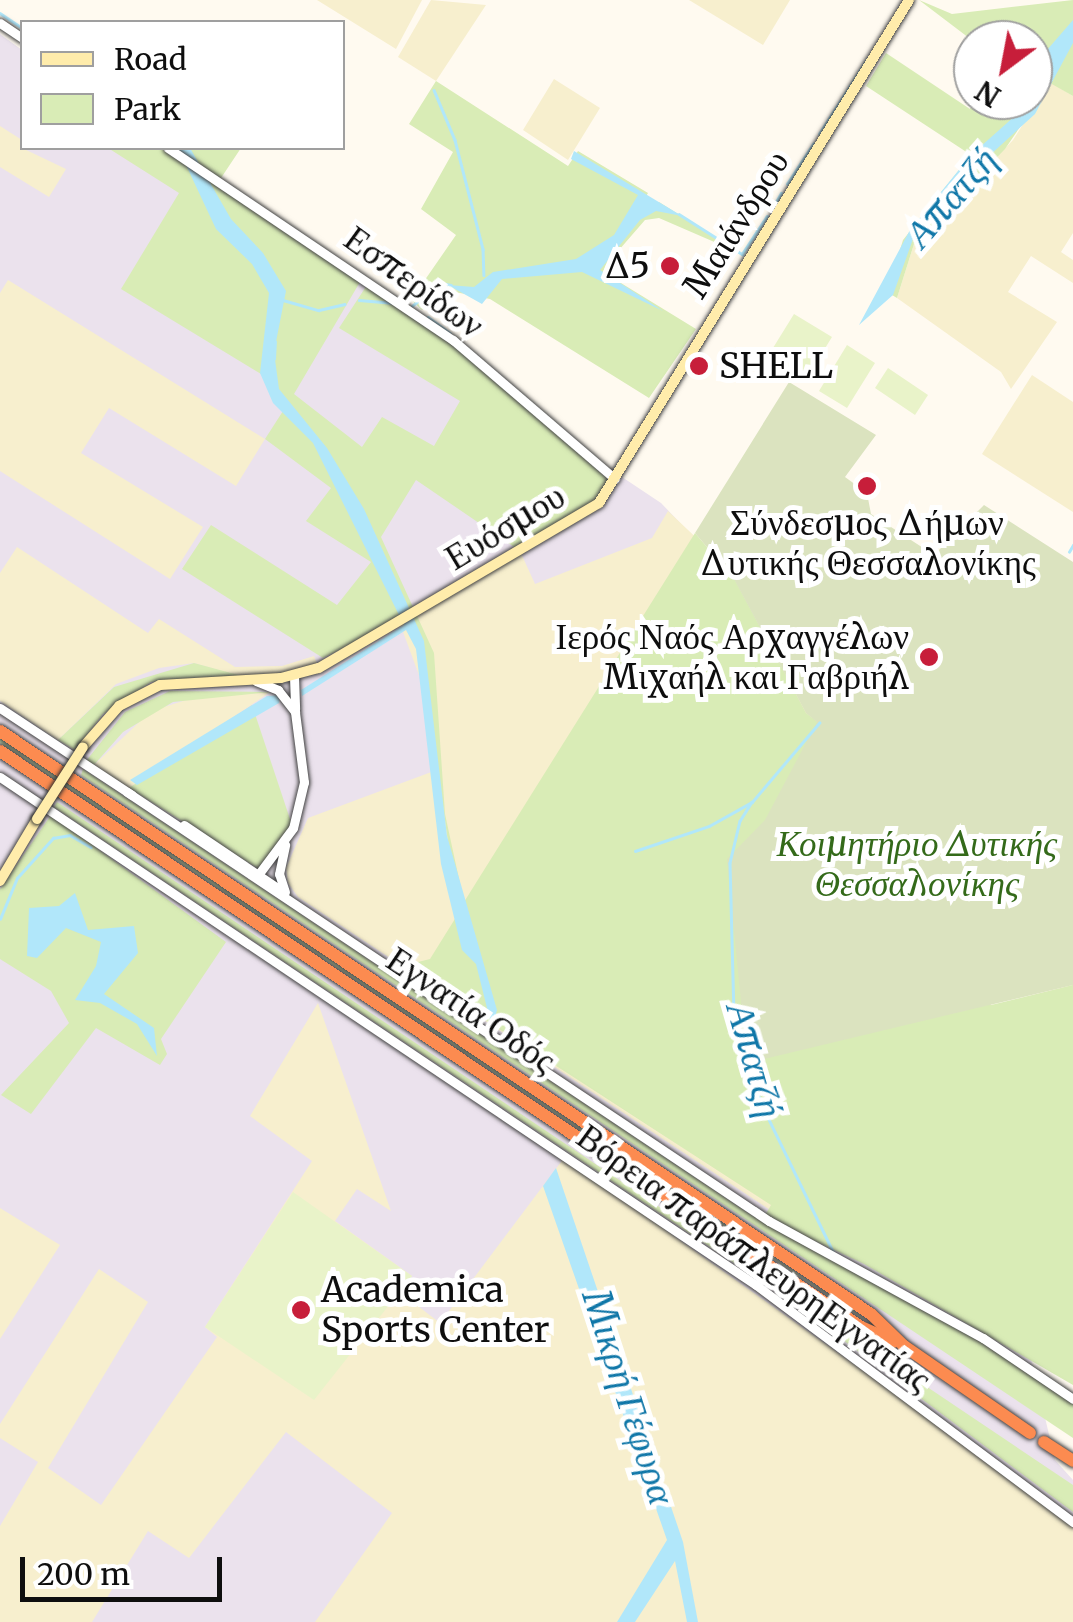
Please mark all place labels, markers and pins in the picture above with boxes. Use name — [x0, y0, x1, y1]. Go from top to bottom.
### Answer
place label: Δ5 — [602, 245, 650, 287]
marker: Δ5 — [659, 255, 681, 277]
place label: SHELL — [719, 345, 833, 387]
marker: SHELL — [688, 355, 710, 377]
marker: Σύνδεσμος Δήμων Δυτικής Θεσσαλονίκης — [856, 475, 878, 497]
place label: Σύνδεσμος Δήμων Δυτικής Θεσσαλονίκης — [698, 502, 1036, 584]
place label: Ιερός Ναός Αρχαγγέλων Μιχαήλ και Γαβριήλ — [556, 616, 909, 698]
marker: Ιερός Ναός Αρχαγγέλων Μιχαήλ και Γαβριήλ — [918, 646, 940, 668]
place label: Academica Sports Center — [321, 1269, 549, 1351]
marker: Academica Sports Center — [290, 1299, 312, 1321]

